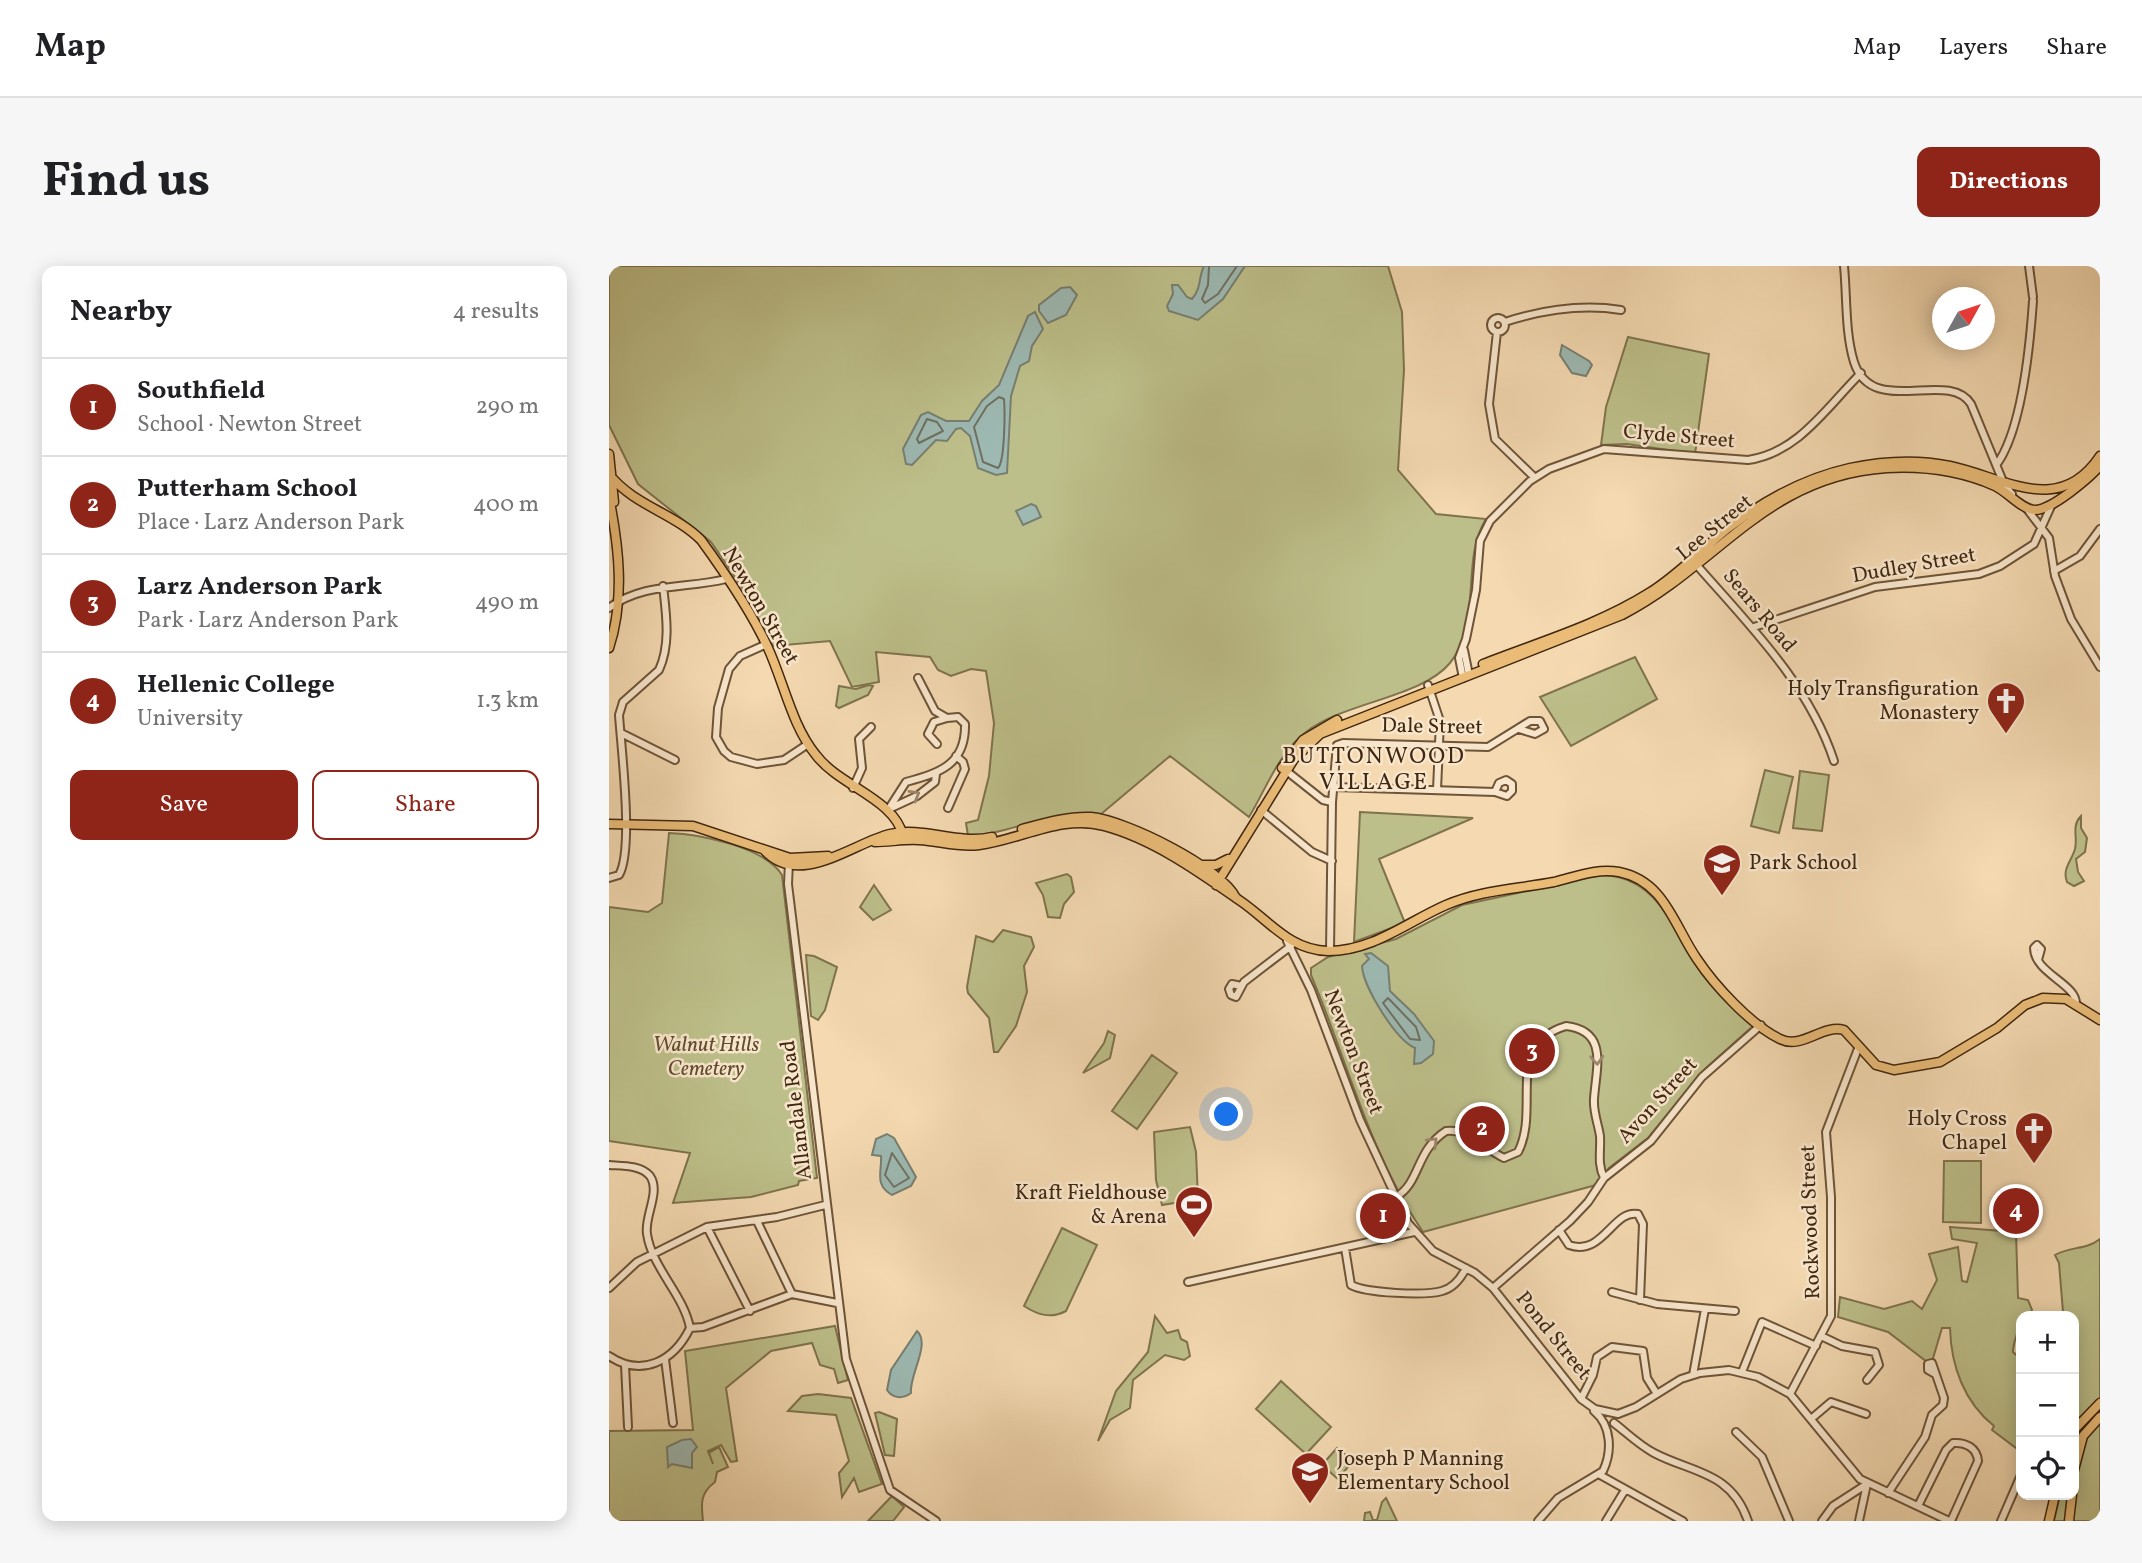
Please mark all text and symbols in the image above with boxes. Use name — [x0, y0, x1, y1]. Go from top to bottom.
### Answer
text: Map — [35, 25, 106, 71]
text: Map — [1853, 31, 1901, 65]
text: Layers — [1939, 31, 2008, 65]
text: Share — [2046, 31, 2107, 65]
button: Directions — [1917, 147, 2100, 217]
text: Find us — [42, 148, 210, 217]
north arrow — [1932, 287, 1995, 350]
text: Nearby — [70, 291, 172, 333]
text: 4 results — [453, 296, 539, 328]
text: Southfield — [137, 373, 265, 409]
text: 1 — [88, 391, 98, 423]
text: 290 m — [476, 391, 539, 423]
text: School · Newton Street — [137, 409, 362, 441]
street label: Clyde Street — [1622, 418, 1736, 456]
text: Putterham School — [137, 471, 357, 507]
street label: Lee Street — [1671, 488, 1759, 568]
text: 2 — [87, 489, 99, 521]
text: 400 m — [473, 489, 539, 521]
text: Place · Larz Anderson Park — [137, 507, 405, 539]
street label: Dudley Street — [1850, 541, 1978, 591]
street label: Newton Street — [715, 542, 805, 670]
street label: Sears Road — [1715, 563, 1803, 659]
text: Larz Anderson Park — [137, 569, 382, 605]
text: 3 — [87, 587, 99, 619]
text: 490 m — [475, 587, 539, 619]
text: Park · Larz Anderson Park — [137, 605, 399, 637]
text: Hellenic College — [137, 667, 335, 703]
place label: Holy Transfiguration Monastery — [1787, 675, 1980, 728]
church icon: Holy Transfiguration Monastery — [1985, 680, 2027, 735]
text: 4 — [86, 685, 100, 717]
text: 1.3 km — [476, 685, 539, 717]
text: University — [137, 703, 243, 735]
street label: Dale Street — [1381, 712, 1483, 742]
district label: BUTTONWOOD VILLAGE — [1282, 741, 1466, 799]
button: Save — [70, 770, 298, 840]
button: Share — [312, 770, 539, 840]
one-way arrow — [908, 790, 921, 803]
school or university icon: Park School — [1701, 842, 1743, 897]
place label: Park School — [1749, 849, 1858, 878]
street label: Newton Street — [1316, 985, 1390, 1119]
pin: 3 — [1509, 1025, 1555, 1077]
park label: Walnut Hills Cemetery — [653, 1031, 759, 1084]
street label: Allandale Road — [774, 1039, 820, 1181]
street label: Avon Street — [1611, 1051, 1705, 1151]
one-way arrow — [1589, 1055, 1604, 1066]
your location — [1209, 1097, 1243, 1131]
pin: 2 — [1459, 1103, 1505, 1155]
place label: Holy Cross Chapel — [1907, 1105, 2007, 1158]
church icon: Holy Cross Chapel — [2013, 1110, 2055, 1165]
one-way arrow — [1424, 1138, 1437, 1151]
street label: Rockwood Street — [1794, 1144, 1828, 1300]
place label: Kraft Fieldhouse & Arena — [1015, 1179, 1167, 1232]
sports icon: Kraft Fieldhouse & Arena — [1173, 1184, 1215, 1239]
pin: 4 — [1993, 1185, 2039, 1237]
pin: 1 — [1360, 1190, 1406, 1242]
street label: Pond Street — [1508, 1285, 1598, 1387]
map controls — [2016, 1311, 2079, 1500]
button: + — [2016, 1311, 2079, 1374]
button: − — [2016, 1374, 2079, 1437]
button: locate — [2016, 1437, 2079, 1500]
place label: Joseph P Manning Elementary School — [1337, 1445, 1510, 1498]
school or university icon: Joseph P Manning Elementary School — [1289, 1450, 1331, 1505]

